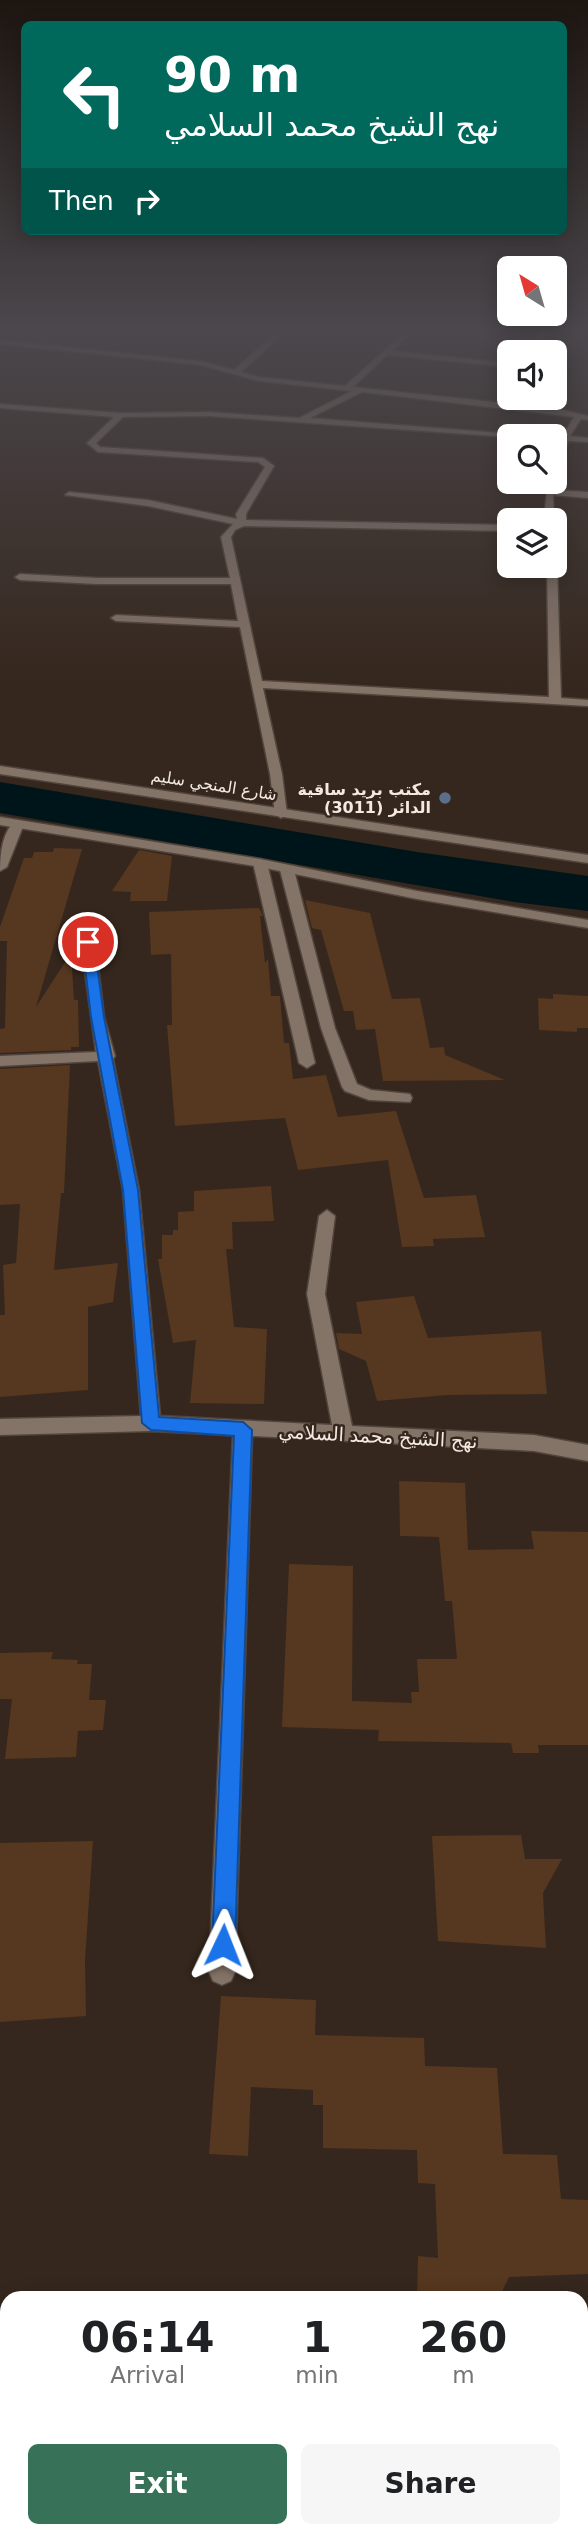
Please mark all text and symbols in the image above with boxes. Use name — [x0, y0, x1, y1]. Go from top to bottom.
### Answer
text: 90 m — [164, 47, 300, 104]
icon: left — [49, 49, 140, 140]
text: نهج الشيخ محمد السلامي — [164, 106, 500, 144]
icon: right — [128, 182, 166, 220]
text: Then — [49, 186, 114, 216]
north arrow — [497, 256, 567, 326]
map controls — [497, 256, 567, 578]
button: sound — [497, 340, 567, 410]
button: search — [497, 424, 567, 494]
button: layers — [497, 508, 567, 578]
street label: شارع المنجي سليم — [150, 766, 278, 805]
place label: مكتب بريد ساقية الدائر (3011) — [298, 780, 431, 817]
marker: مكتب بريد ساقية الدائر (3011) — [437, 790, 453, 806]
pin — [58, 912, 118, 972]
icon: arrive — [69, 923, 107, 961]
street label: نهج الشيخ محمد السلامي — [278, 1420, 478, 1453]
position arrow — [186, 1908, 260, 1982]
text: 06:14 — [81, 2313, 215, 2362]
text: 1 — [302, 2313, 332, 2362]
text: 260 — [420, 2313, 507, 2362]
text: Arrival — [110, 2362, 185, 2388]
text: min — [295, 2362, 339, 2388]
text: m — [452, 2362, 475, 2388]
button: Exit — [28, 2444, 287, 2524]
button: Share — [301, 2444, 560, 2524]

